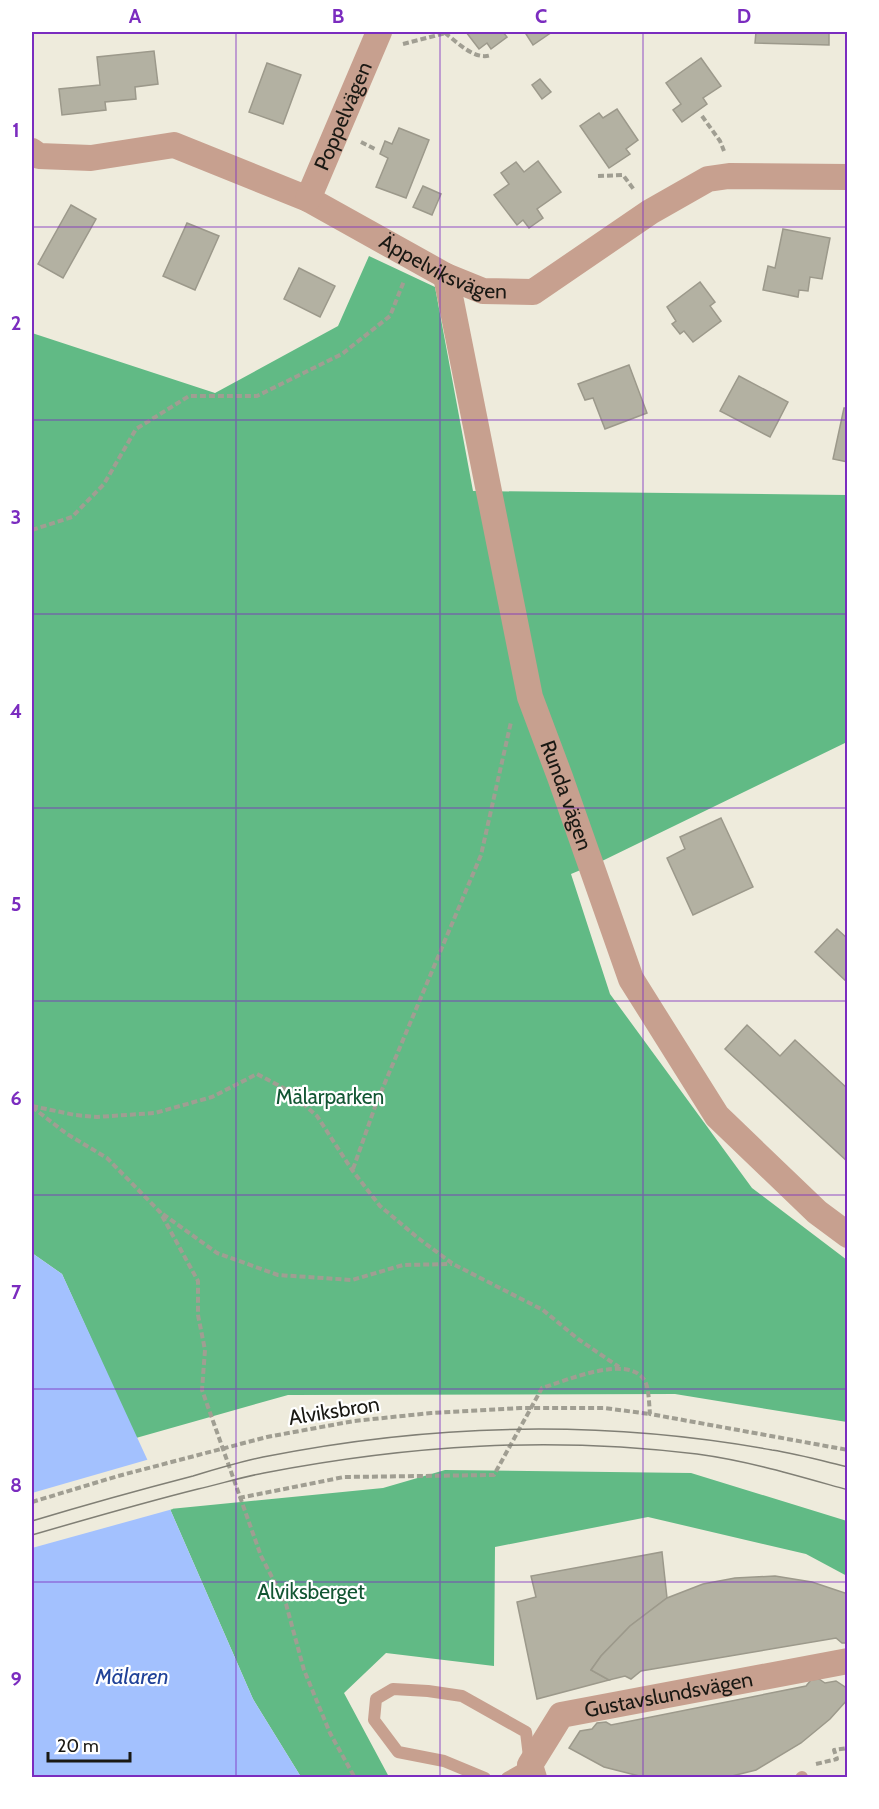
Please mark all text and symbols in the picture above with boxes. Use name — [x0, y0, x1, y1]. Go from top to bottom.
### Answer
text: A — [129, 4, 142, 28]
text: B — [332, 4, 344, 28]
text: C — [535, 4, 547, 28]
text: D — [737, 4, 751, 28]
street label: Poppelvägen — [309, 58, 377, 174]
text: 1 — [12, 118, 20, 142]
street label: Äppelviksvägen — [375, 228, 507, 303]
text: 2 — [11, 311, 21, 335]
text: 3 — [11, 505, 21, 529]
text: 4 — [10, 699, 22, 723]
street label: Runda vägen — [535, 737, 598, 853]
text: 5 — [11, 892, 21, 916]
park label: Mälarparken — [276, 1084, 384, 1109]
text: 6 — [10, 1086, 22, 1110]
text: 7 — [11, 1280, 22, 1304]
street label: Alviksbron — [287, 1391, 381, 1430]
text: 8 — [10, 1473, 22, 1497]
park label: Alviksberget — [257, 1579, 365, 1604]
water label: Mälaren — [94, 1663, 169, 1690]
street label: Gustavslundsvägen — [582, 1666, 755, 1722]
text: 9 — [10, 1667, 22, 1691]
scale bar — [48, 1725, 130, 1763]
text: 20 m — [57, 1735, 99, 1757]

